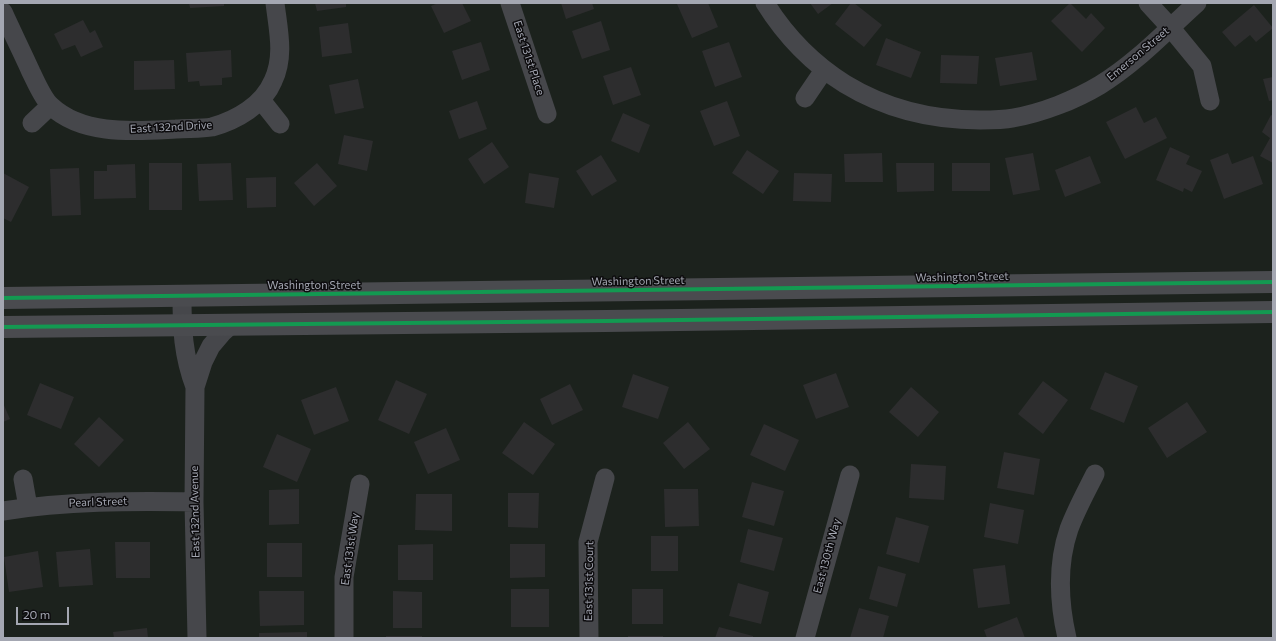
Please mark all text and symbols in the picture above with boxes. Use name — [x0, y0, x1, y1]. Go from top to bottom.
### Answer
street label: East 131st Place — [511, 19, 547, 97]
street label: Emerson Street — [1104, 24, 1172, 84]
street label: East 132nd Drive — [130, 118, 212, 136]
street label: Washington Street — [915, 270, 1009, 284]
street label: Washington Street — [591, 274, 685, 288]
street label: Washington Street — [267, 278, 361, 292]
street label: East 132nd Avenue — [188, 466, 202, 558]
street label: Pearl Street — [68, 494, 128, 510]
street label: East 131st Way — [338, 512, 362, 586]
street label: East 130th Way — [811, 517, 843, 595]
street label: East 131st Court — [582, 541, 596, 621]
scale bar — [18, 599, 71, 625]
text: 20 m — [23, 607, 50, 621]

